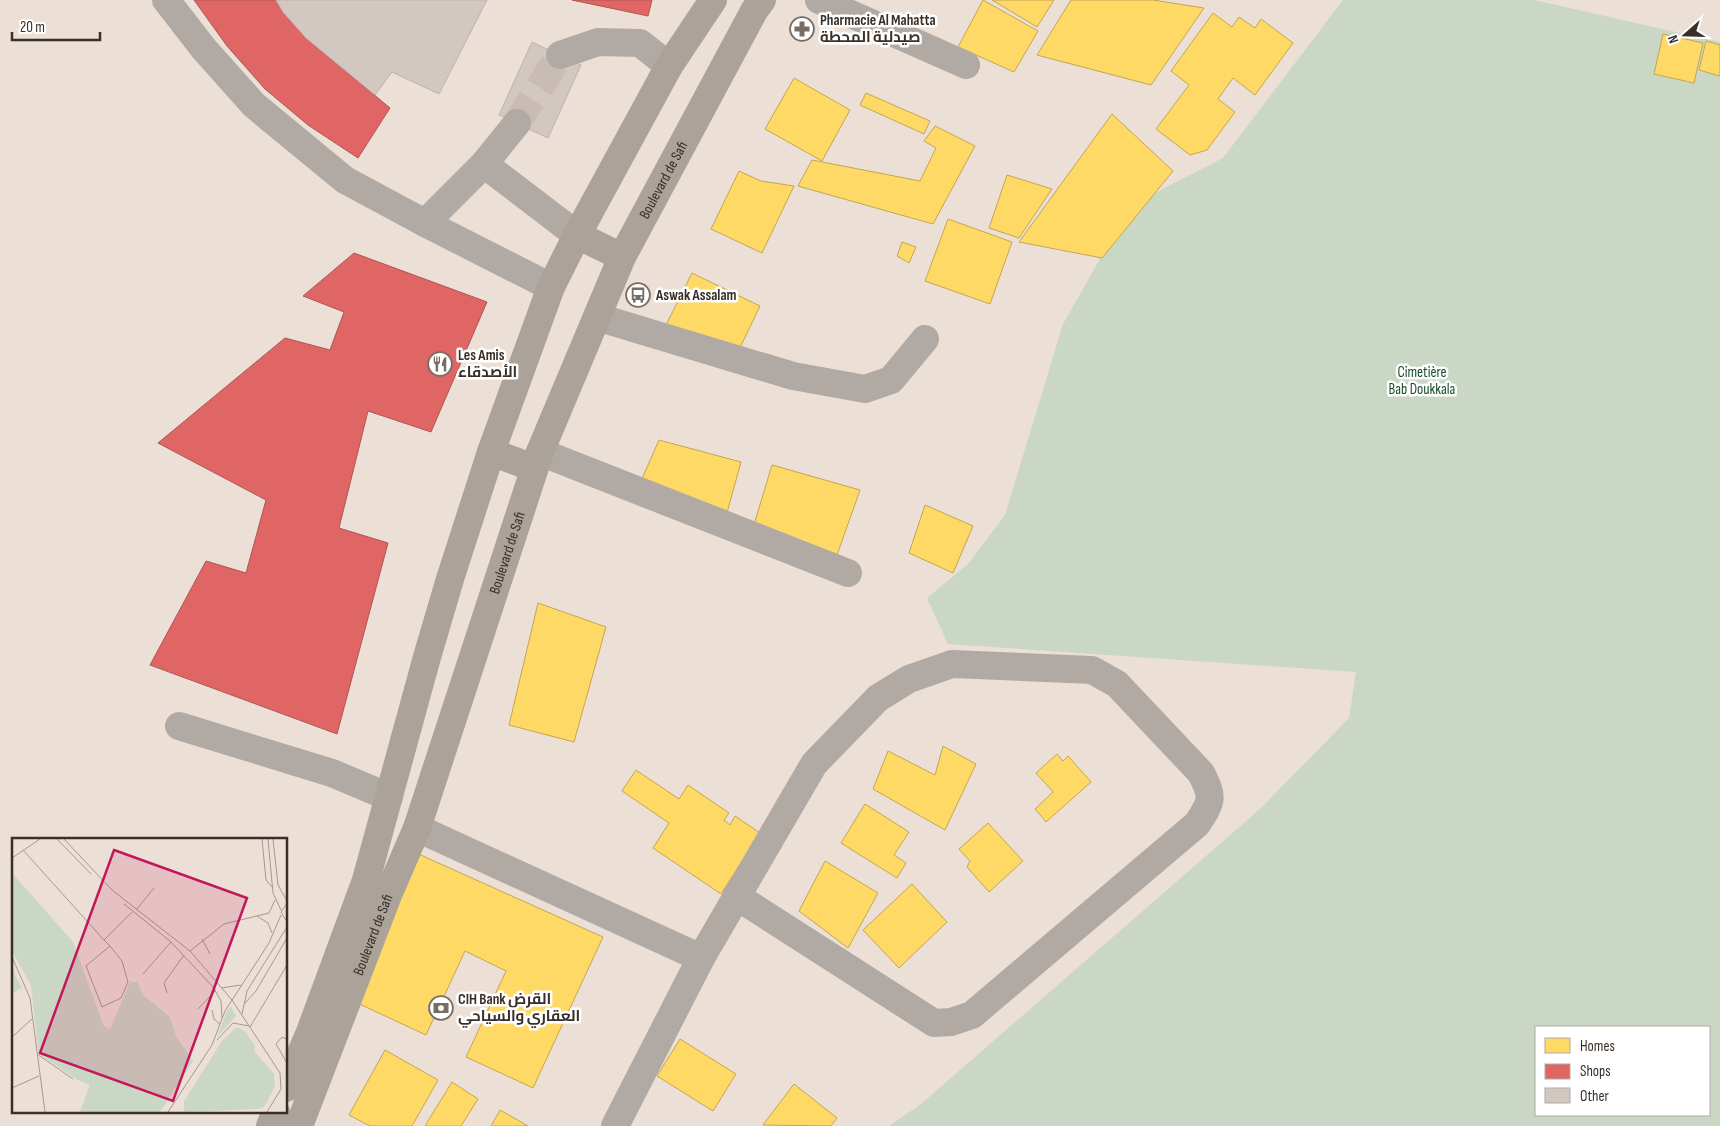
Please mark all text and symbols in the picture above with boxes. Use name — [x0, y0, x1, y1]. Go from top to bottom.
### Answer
scale bar — [12, 10, 100, 42]
north arrow — [1660, 10, 1710, 60]
place label: Pharmacie Al Mahatta صيدلية المحطة — [820, 11, 936, 47]
pharmacy icon: Pharmacie Al Mahatta صيدلية المحطة — [789, 16, 815, 42]
text: 20 m — [20, 18, 45, 37]
text: N — [1664, 33, 1683, 46]
street label: Boulevard de Safi — [635, 138, 692, 222]
bus stop icon: Aswak Assalam — [625, 282, 651, 308]
place label: Aswak Assalam — [655, 286, 737, 305]
place label: Les Amis الأصدقاء — [458, 346, 517, 382]
restaurant icon: Les Amis الأصدقاء — [427, 351, 453, 377]
park label: Cimetière Bab Doukkala — [1389, 363, 1456, 399]
street label: Boulevard de Safi — [485, 509, 529, 596]
inset map — [12, 838, 288, 1114]
street label: Boulevard de Safi — [348, 891, 397, 978]
place label: CIH Bank القرض العقاري والسياحي — [458, 990, 580, 1028]
bank icon: CIH Bank القرض العقاري والسياحي — [428, 995, 454, 1021]
legend — [1535, 1026, 1710, 1116]
text: Homes — [1580, 1037, 1615, 1056]
text: Shops — [1580, 1062, 1611, 1081]
text: Other — [1580, 1087, 1609, 1106]

